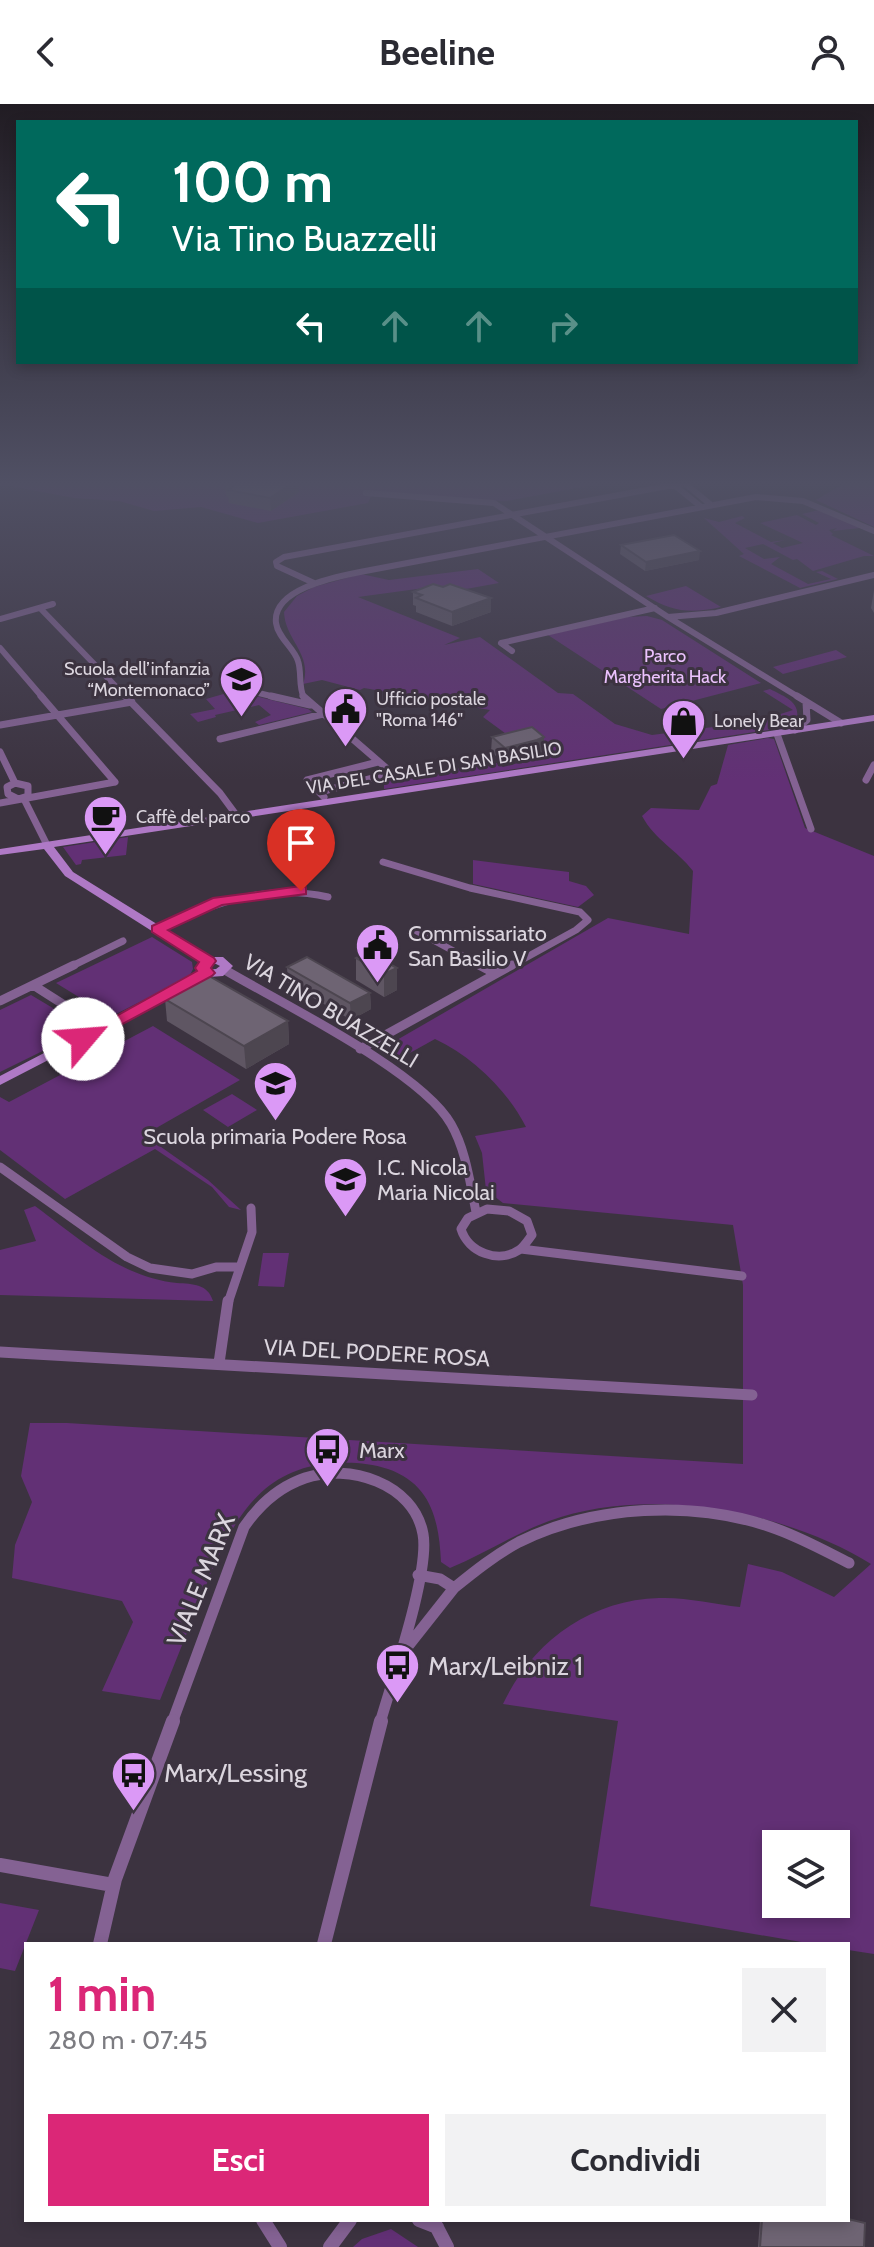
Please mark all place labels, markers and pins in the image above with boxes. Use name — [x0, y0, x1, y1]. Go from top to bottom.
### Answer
school or university icon: Scuola dell’infanzia “Montemonaco” — [217, 655, 265, 718]
place label: Scuola dell’infanzia “Montemonaco” — [64, 658, 210, 701]
public building icon: Ufficio postale "Roma 146" — [321, 685, 369, 748]
place label: Ufficio postale "Roma 146" — [376, 688, 486, 731]
shop icon: Lonely Bear — [659, 697, 707, 760]
place label: Lonely Bear — [714, 710, 804, 732]
cafe icon: Caffè del parco — [81, 793, 129, 856]
place label: Caffè del parco — [136, 806, 250, 828]
pin — [267, 809, 335, 891]
place label: Commissariato San Basilio V — [408, 920, 547, 972]
public building icon: Commissariato San Basilio V — [353, 922, 401, 985]
school or university icon: Scuola primaria Podere Rosa — [251, 1059, 299, 1122]
place label: Scuola primaria Podere Rosa — [143, 1123, 407, 1150]
place label: I.C. Nicola Maria Nicolai — [377, 1154, 495, 1206]
school or university icon: I.C. Nicola Maria Nicolai — [322, 1156, 370, 1219]
bus stop icon: Marx — [304, 1426, 352, 1489]
place label: Marx — [359, 1437, 405, 1464]
bus stop icon: Marx/Leibniz 1 — [373, 1642, 421, 1705]
place label: Marx/Leibniz 1 — [428, 1650, 583, 1682]
bus stop icon: Marx/Lessing — [109, 1749, 157, 1812]
place label: Marx/Lessing — [164, 1757, 308, 1789]

